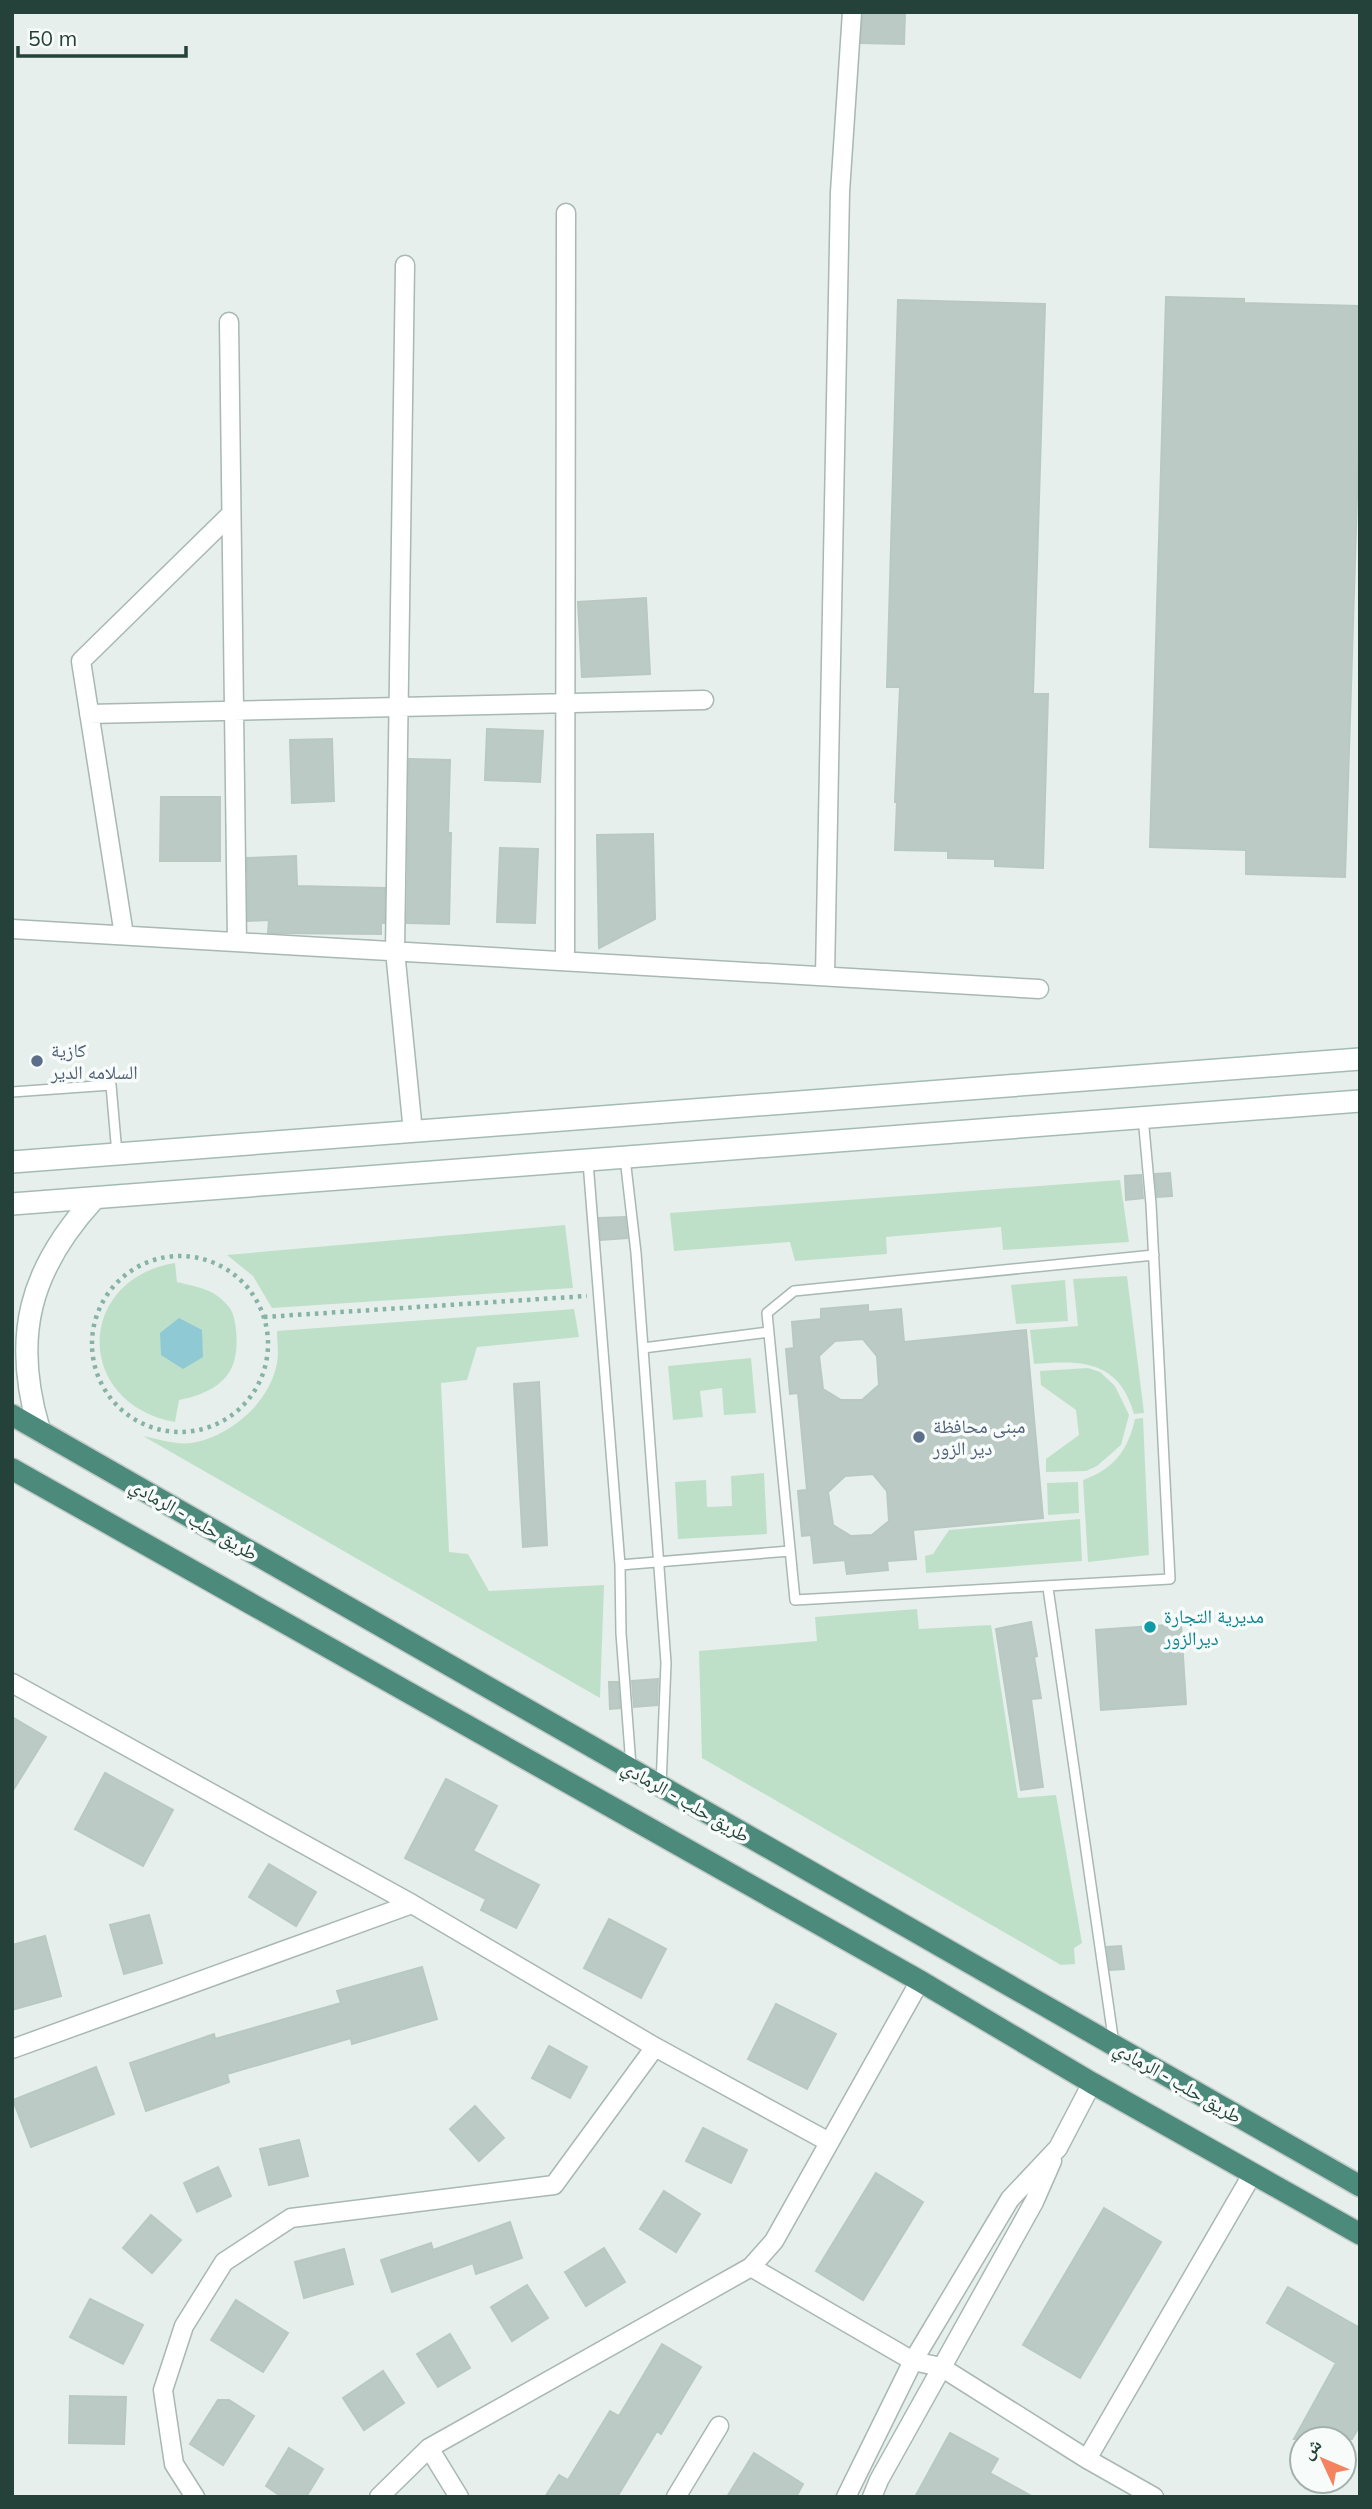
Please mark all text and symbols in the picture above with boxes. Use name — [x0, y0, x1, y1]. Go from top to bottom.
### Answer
scale bar — [18, 14, 186, 58]
text: 50 m — [28, 25, 77, 51]
place label: كازية السلامه الدير — [50, 1038, 138, 1084]
marker: كازية السلامه الدير — [29, 1053, 45, 1069]
place label: مبنى محافظة دير الزور — [932, 1414, 1025, 1460]
marker: مبنى محافظة دير الزور — [911, 1429, 927, 1445]
street label: طريق حلب - الرمادي — [124, 1473, 262, 1569]
place label: مديرية التجارة ديرالزور — [1163, 1604, 1264, 1650]
marker: مديرية التجارة ديرالزور — [1142, 1619, 1158, 1635]
street label: طريق حلب - الرمادي — [616, 1755, 754, 1851]
street label: طريق حلب - الرمادي — [1108, 2036, 1246, 2132]
north arrow — [1288, 2425, 1358, 2495]
text: ش — [1295, 2433, 1326, 2464]

